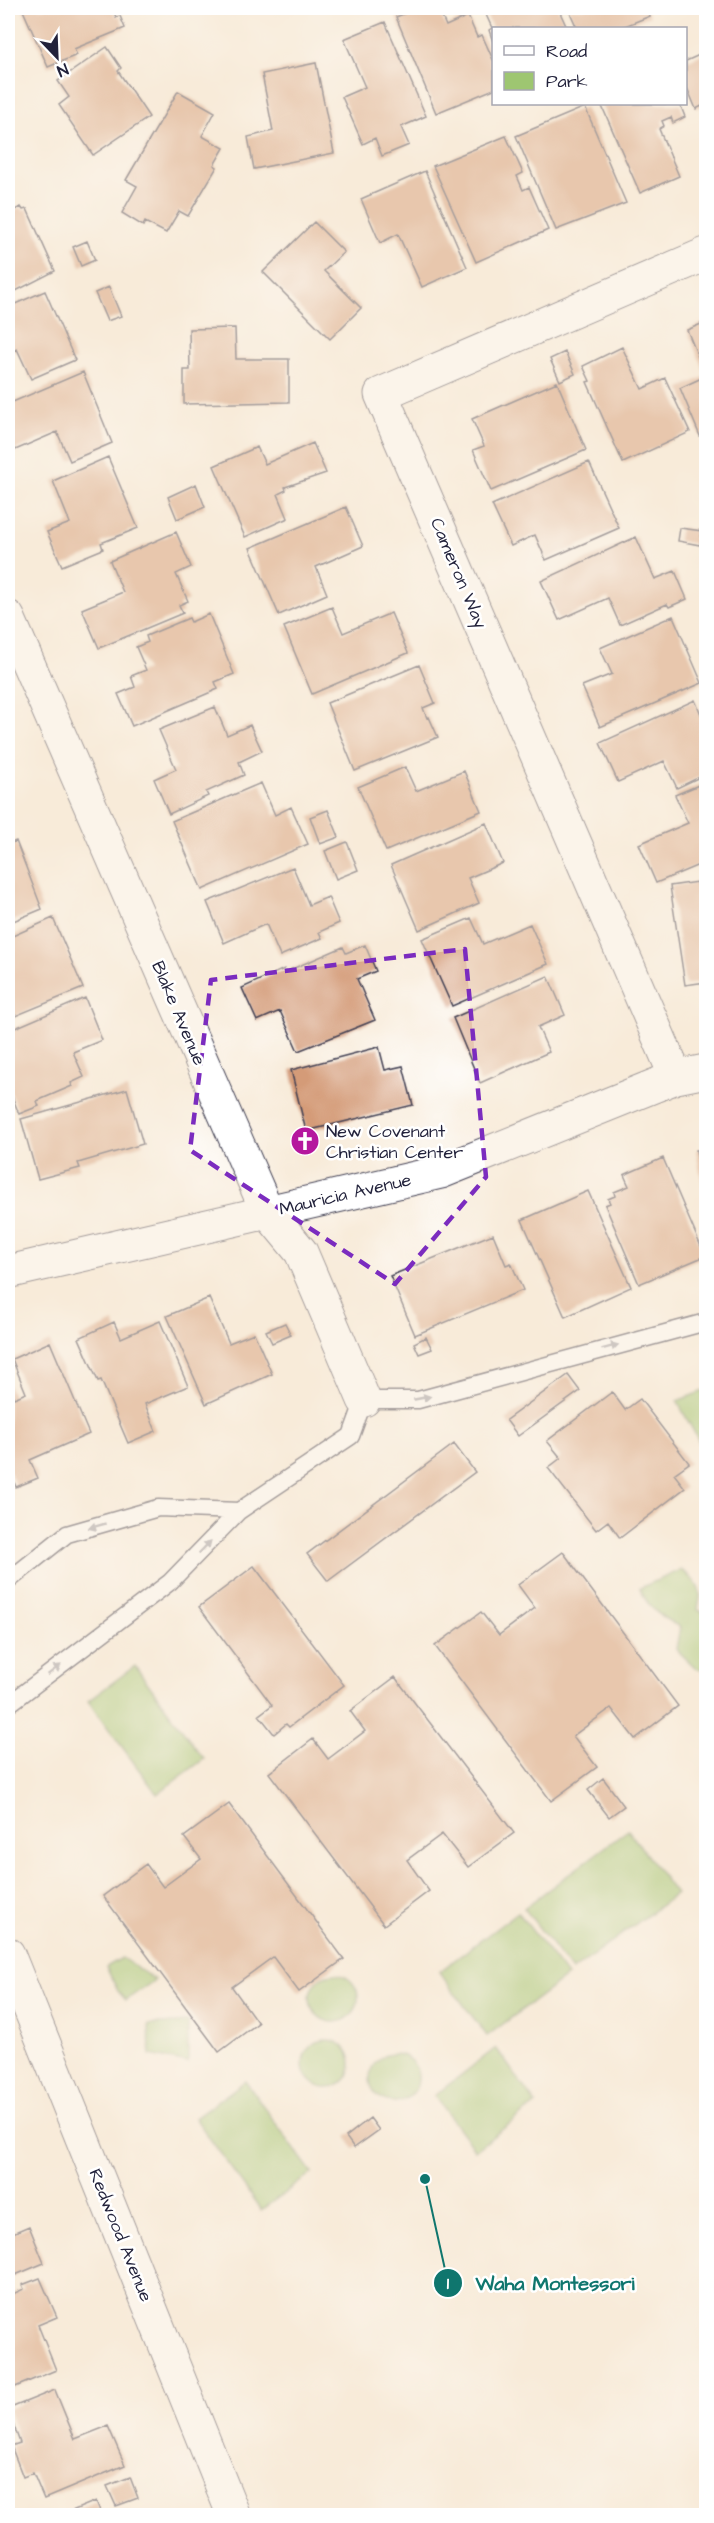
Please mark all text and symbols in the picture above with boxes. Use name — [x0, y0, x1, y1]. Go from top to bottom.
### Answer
north arrow — [27, 27, 87, 87]
legend — [492, 27, 687, 105]
text: Road — [546, 39, 587, 64]
text: N — [54, 58, 71, 82]
text: Park — [546, 69, 588, 94]
street label: Cameron Way — [423, 514, 493, 633]
street label: Blake Avenue — [145, 957, 212, 1070]
place label: New Covenant Christian Center — [326, 1119, 463, 1165]
church icon: New Covenant Christian Center — [289, 1125, 321, 1157]
street label: Mauricia Avenue — [277, 1167, 414, 1222]
one-way arrow — [602, 1342, 620, 1351]
one-way arrow — [413, 1393, 432, 1402]
one-way arrow — [88, 1522, 106, 1531]
one-way arrow — [197, 1540, 211, 1554]
one-way arrow — [46, 1664, 62, 1676]
street label: Redwood Avenue — [82, 2165, 159, 2306]
callout: Waha Montessori — [433, 2264, 646, 2302]
text: Waha Montessori — [474, 2270, 636, 2298]
text: 1 — [447, 2271, 450, 2296]

